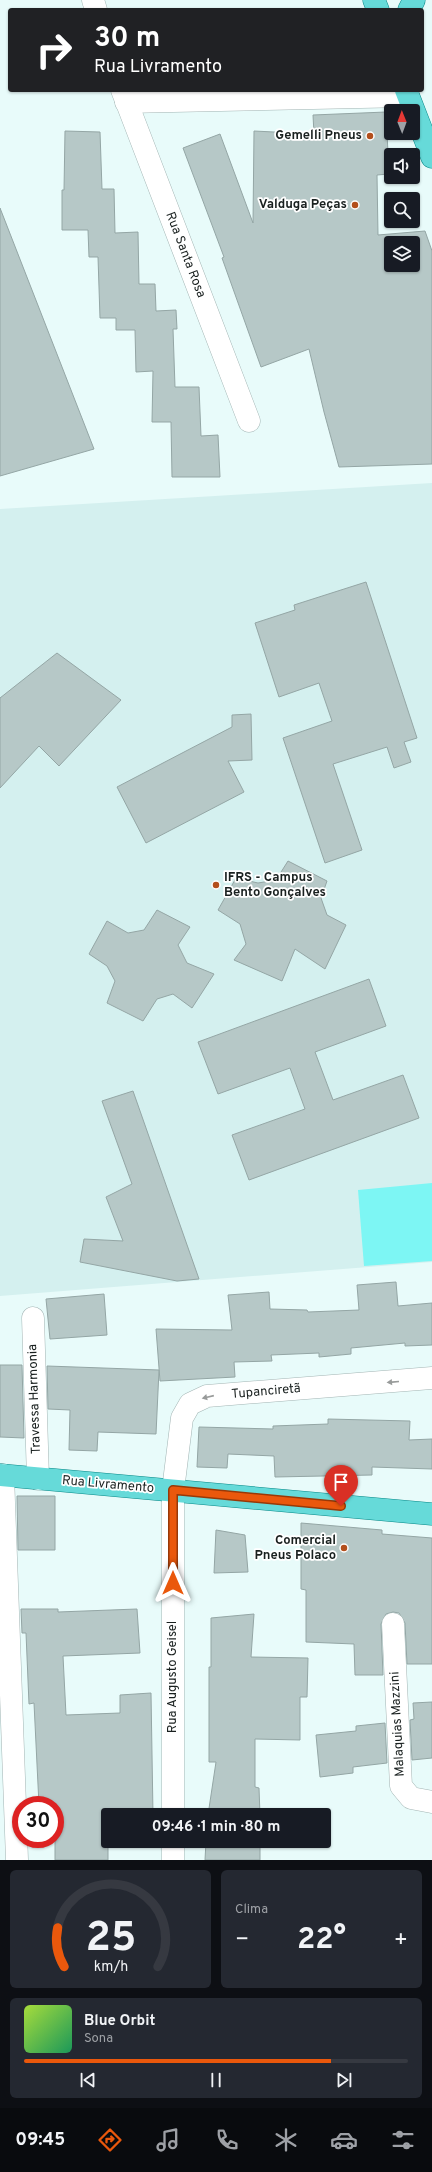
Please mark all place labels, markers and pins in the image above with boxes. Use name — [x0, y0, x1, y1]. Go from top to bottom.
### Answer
place label: Gemelli Pneus — [275, 128, 362, 144]
marker: Gemelli Pneus — [365, 131, 375, 141]
place label: Valduga Peças — [259, 197, 347, 213]
marker: Valduga Peças — [350, 200, 360, 210]
place label: IFRS - Campus Bento Gonçalves — [224, 870, 326, 901]
marker: IFRS - Campus Bento Gonçalves — [211, 880, 221, 890]
pin — [324, 1465, 358, 1506]
place label: Comercial Pneus Polaco — [254, 1533, 336, 1564]
marker: Comercial Pneus Polaco — [339, 1543, 349, 1553]

